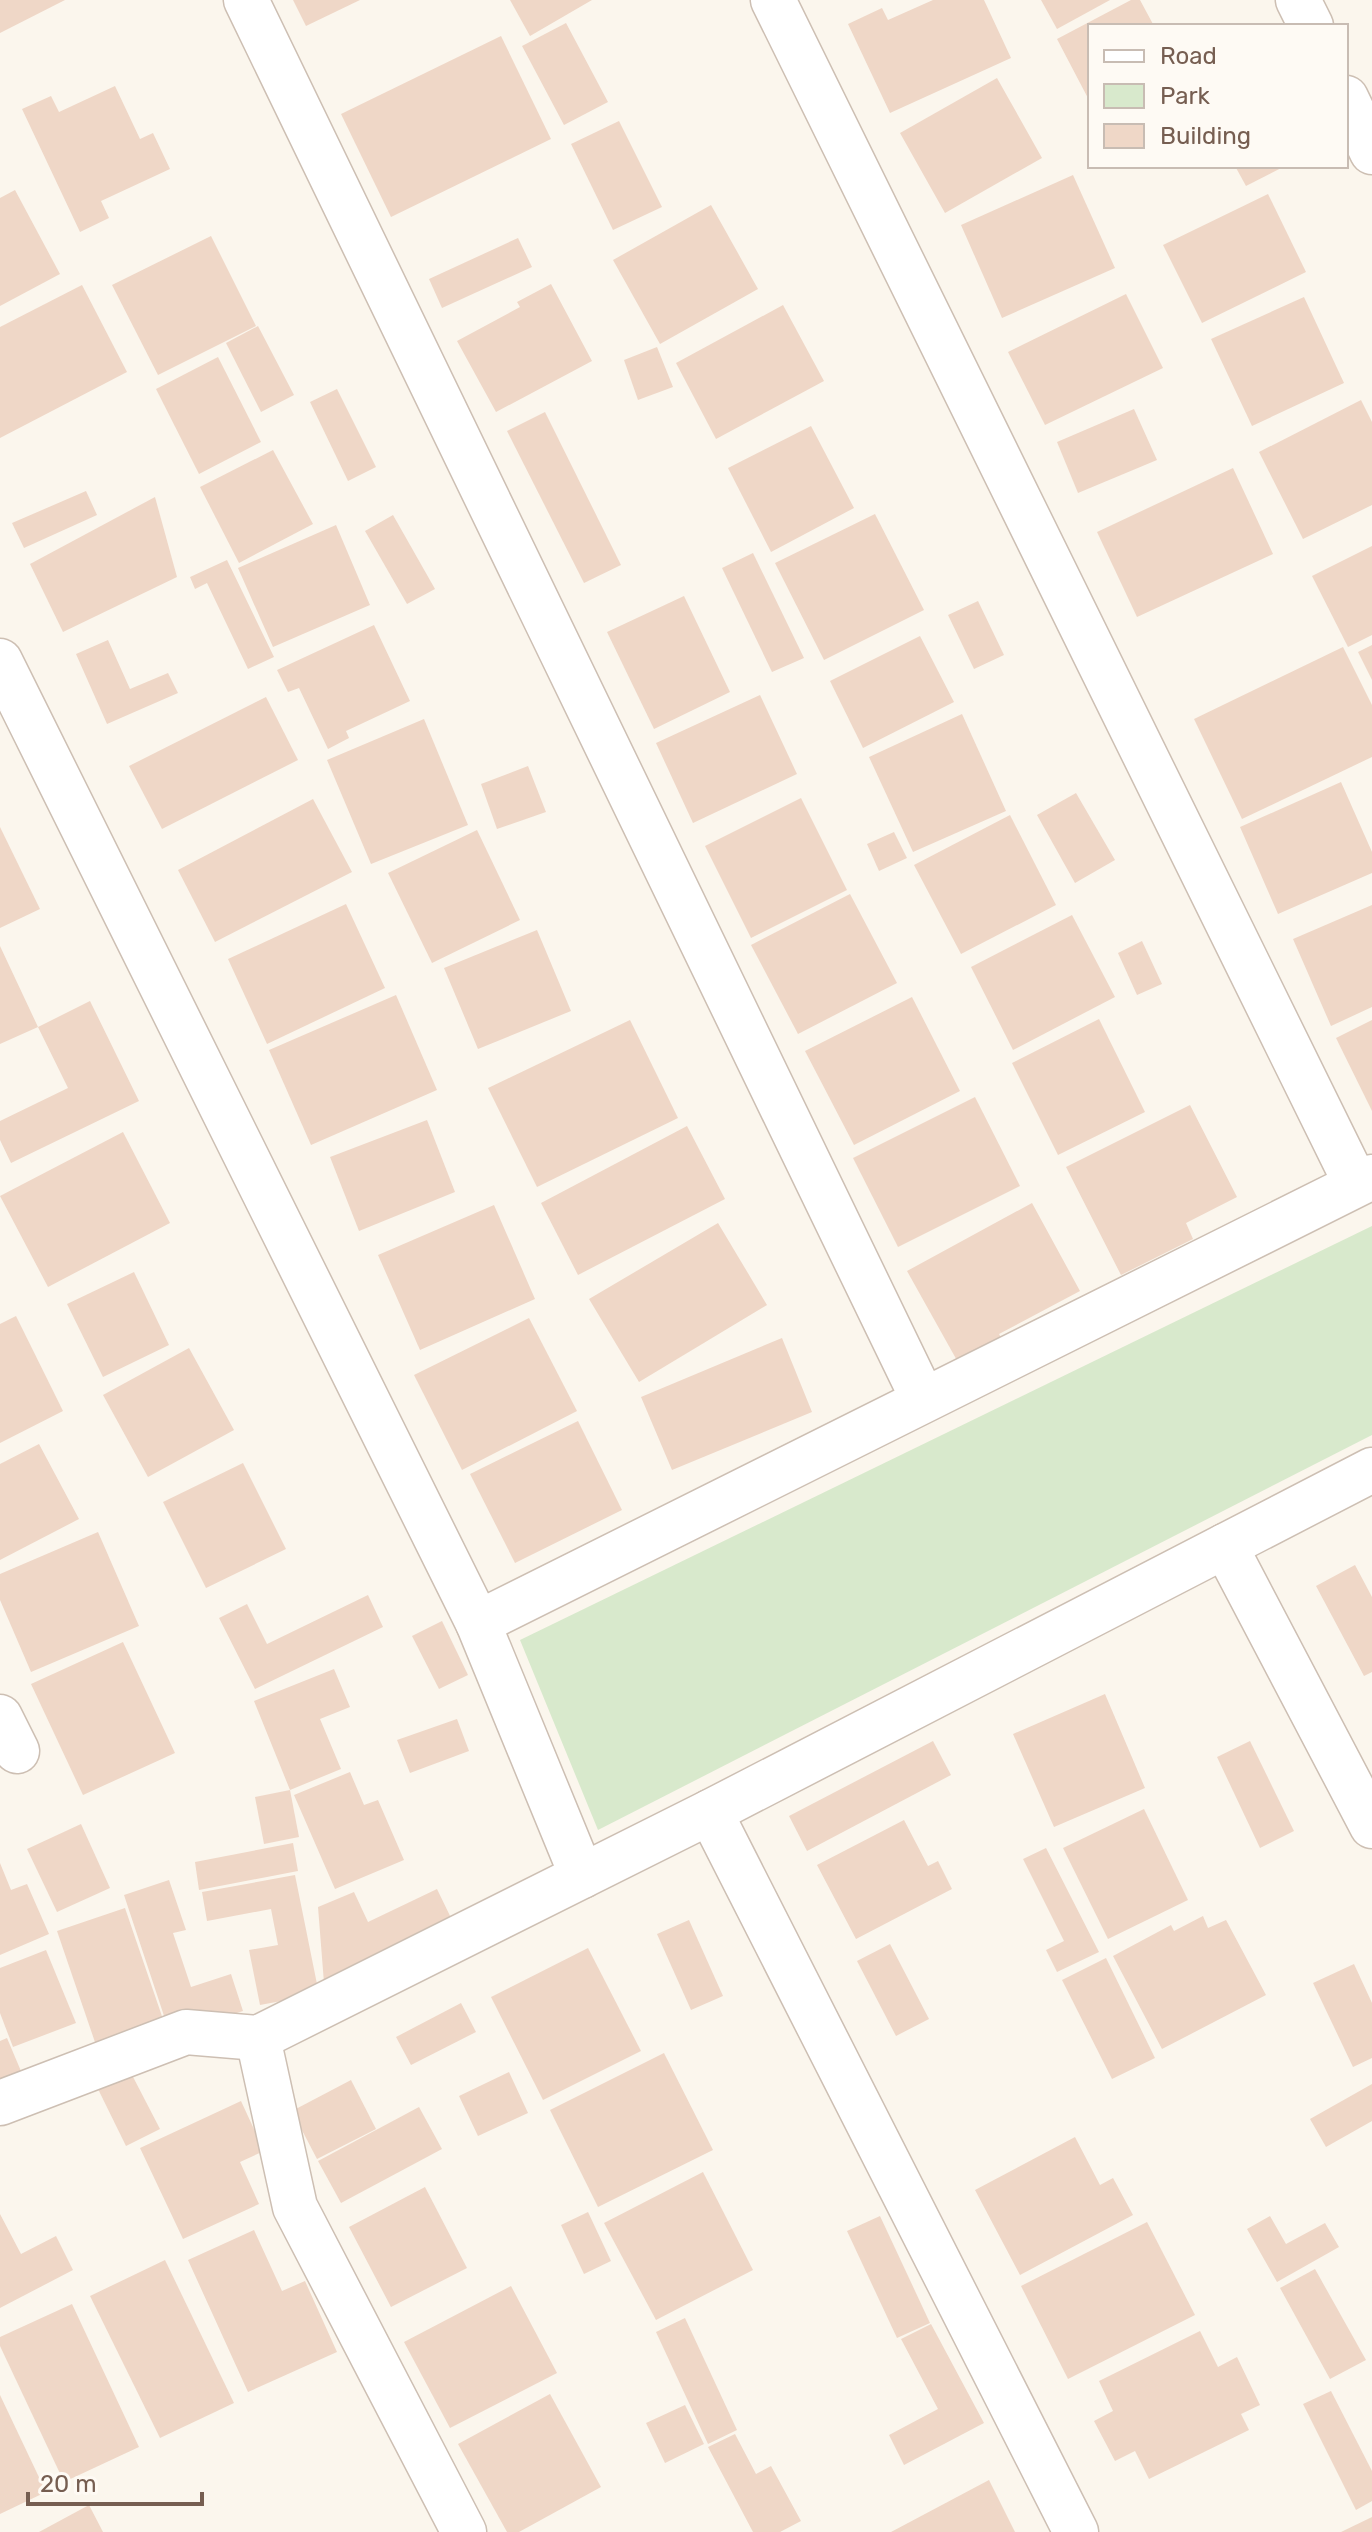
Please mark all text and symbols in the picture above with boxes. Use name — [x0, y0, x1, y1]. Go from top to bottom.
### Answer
legend — [1088, 24, 1348, 168]
text: Road — [1160, 42, 1217, 70]
text: Park — [1160, 82, 1211, 110]
text: Building — [1160, 122, 1251, 150]
scale bar — [28, 2456, 202, 2506]
text: 20 m — [40, 2470, 97, 2498]

